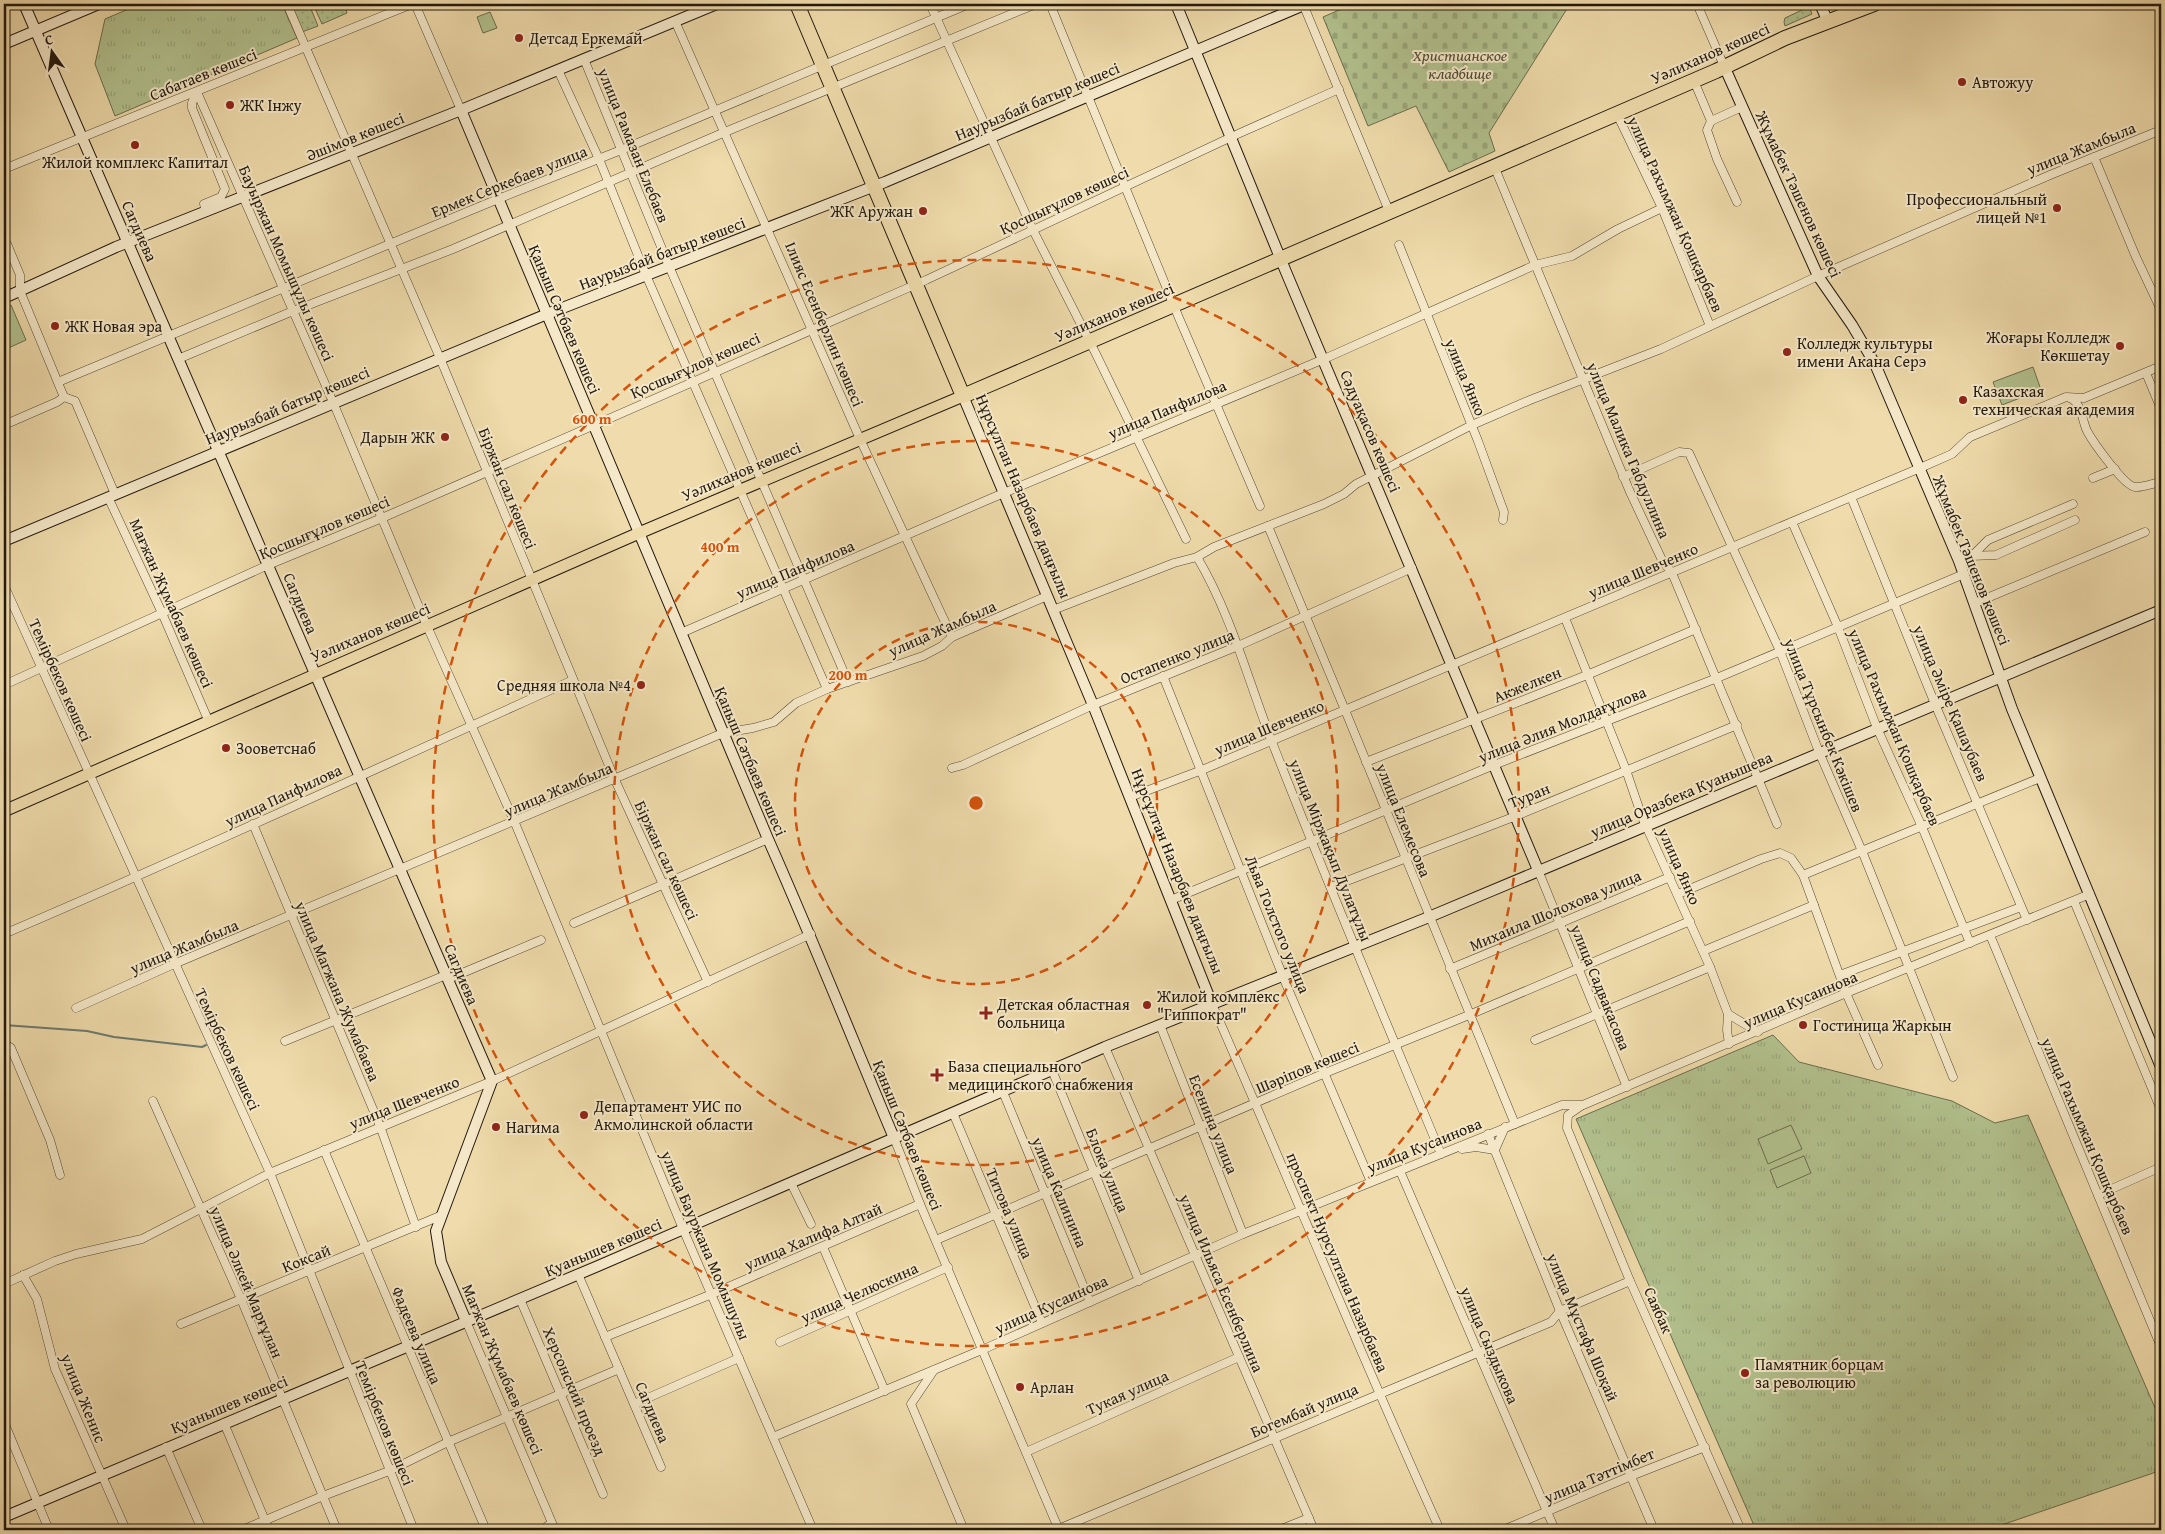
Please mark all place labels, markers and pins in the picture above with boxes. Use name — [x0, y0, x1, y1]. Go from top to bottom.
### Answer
place label: Детсад Еркемай — [528, 26, 643, 50]
marker: Детсад Еркемай — [513, 32, 525, 44]
place label: Автожуу — [1972, 70, 2033, 94]
marker: Автожуу — [1956, 76, 1968, 88]
place label: ЖК Інжу — [239, 93, 302, 117]
marker: ЖК Інжу — [224, 99, 236, 111]
marker: Жилой комплекс Капитал — [129, 139, 141, 151]
place label: Жилой комплекс Капитал — [41, 150, 228, 174]
place label: Профессиональный лицей №1 — [1907, 187, 2047, 229]
place label: ЖК Аружан — [829, 199, 913, 223]
marker: Профессиональный лицей №1 — [2051, 202, 2063, 214]
marker: ЖК Аружан — [917, 205, 929, 217]
place label: ЖК Новая эра — [64, 314, 163, 338]
marker: ЖК Новая эра — [49, 320, 61, 332]
place label: Жоғары Колледж Көкшетау — [1985, 325, 2110, 367]
place label: Колледж культуры имени Акана Серэ — [1797, 331, 1933, 373]
marker: Жоғары Колледж Көкшетау — [2114, 340, 2126, 352]
marker: Колледж культуры имени Акана Серэ — [1781, 346, 1793, 358]
place label: Казахская техническая академия — [1973, 379, 2135, 421]
marker: Казахская техническая академия — [1957, 394, 1969, 406]
place label: Дарын ЖК — [359, 425, 435, 449]
marker: Дарын ЖК — [439, 431, 451, 443]
place label: Средняя школа №4 — [497, 673, 631, 697]
marker: Средняя школа №4 — [635, 679, 647, 691]
place label: Зооветснаб — [236, 736, 316, 760]
marker: Зооветснаб — [220, 742, 232, 754]
centre of rings — [967, 794, 985, 812]
place label: Жилой комплекс "Гиппократ" — [1156, 984, 1280, 1026]
place label: Детская областная больница — [996, 992, 1130, 1034]
marker: Жилой комплекс "Гиппократ" — [1141, 999, 1153, 1011]
marker: Детская областная больница — [979, 1006, 993, 1020]
place label: Гостиница Жаркын — [1813, 1013, 1952, 1037]
marker: Гостиница Жаркын — [1797, 1019, 1809, 1031]
place label: База специального медицинского снабжения — [948, 1054, 1133, 1096]
marker: База специального медицинского снабжения — [930, 1068, 944, 1082]
place label: Департамент УИС по Акмолинской области — [593, 1094, 754, 1136]
marker: Департамент УИС по Акмолинской области — [578, 1109, 590, 1121]
place label: Нагима — [506, 1115, 560, 1139]
marker: Нагима — [490, 1121, 502, 1133]
place label: Памятник борцам за революцию — [1755, 1352, 1884, 1394]
marker: Памятник борцам за революцию — [1739, 1367, 1751, 1379]
place label: Арлан — [1030, 1375, 1074, 1399]
marker: Арлан — [1014, 1381, 1026, 1393]

